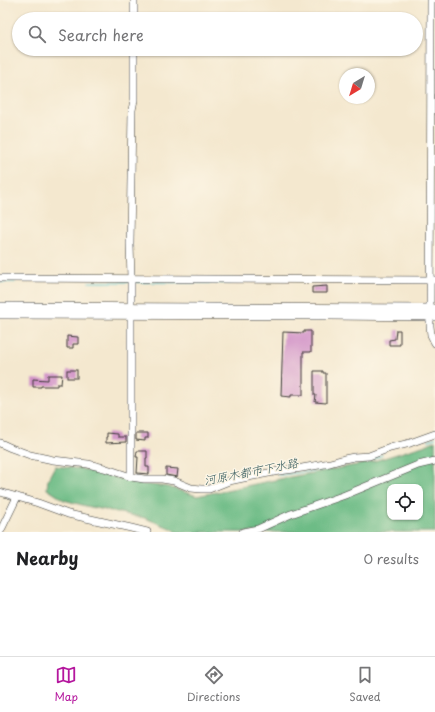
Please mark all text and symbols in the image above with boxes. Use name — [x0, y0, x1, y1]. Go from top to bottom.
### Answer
search box — [12, 12, 423, 56]
icon: search — [26, 23, 48, 45]
text: Search here — [58, 23, 144, 46]
north arrow — [339, 68, 375, 104]
water label: 河原木都市下水路 — [202, 453, 301, 489]
map controls — [387, 484, 423, 520]
button: locate — [387, 484, 423, 520]
text: Nearby — [16, 545, 78, 571]
text: 0 results — [364, 549, 419, 568]
tab: Map — [54, 664, 78, 705]
tab: Directions — [187, 664, 240, 705]
tab: Saved — [349, 664, 381, 705]

